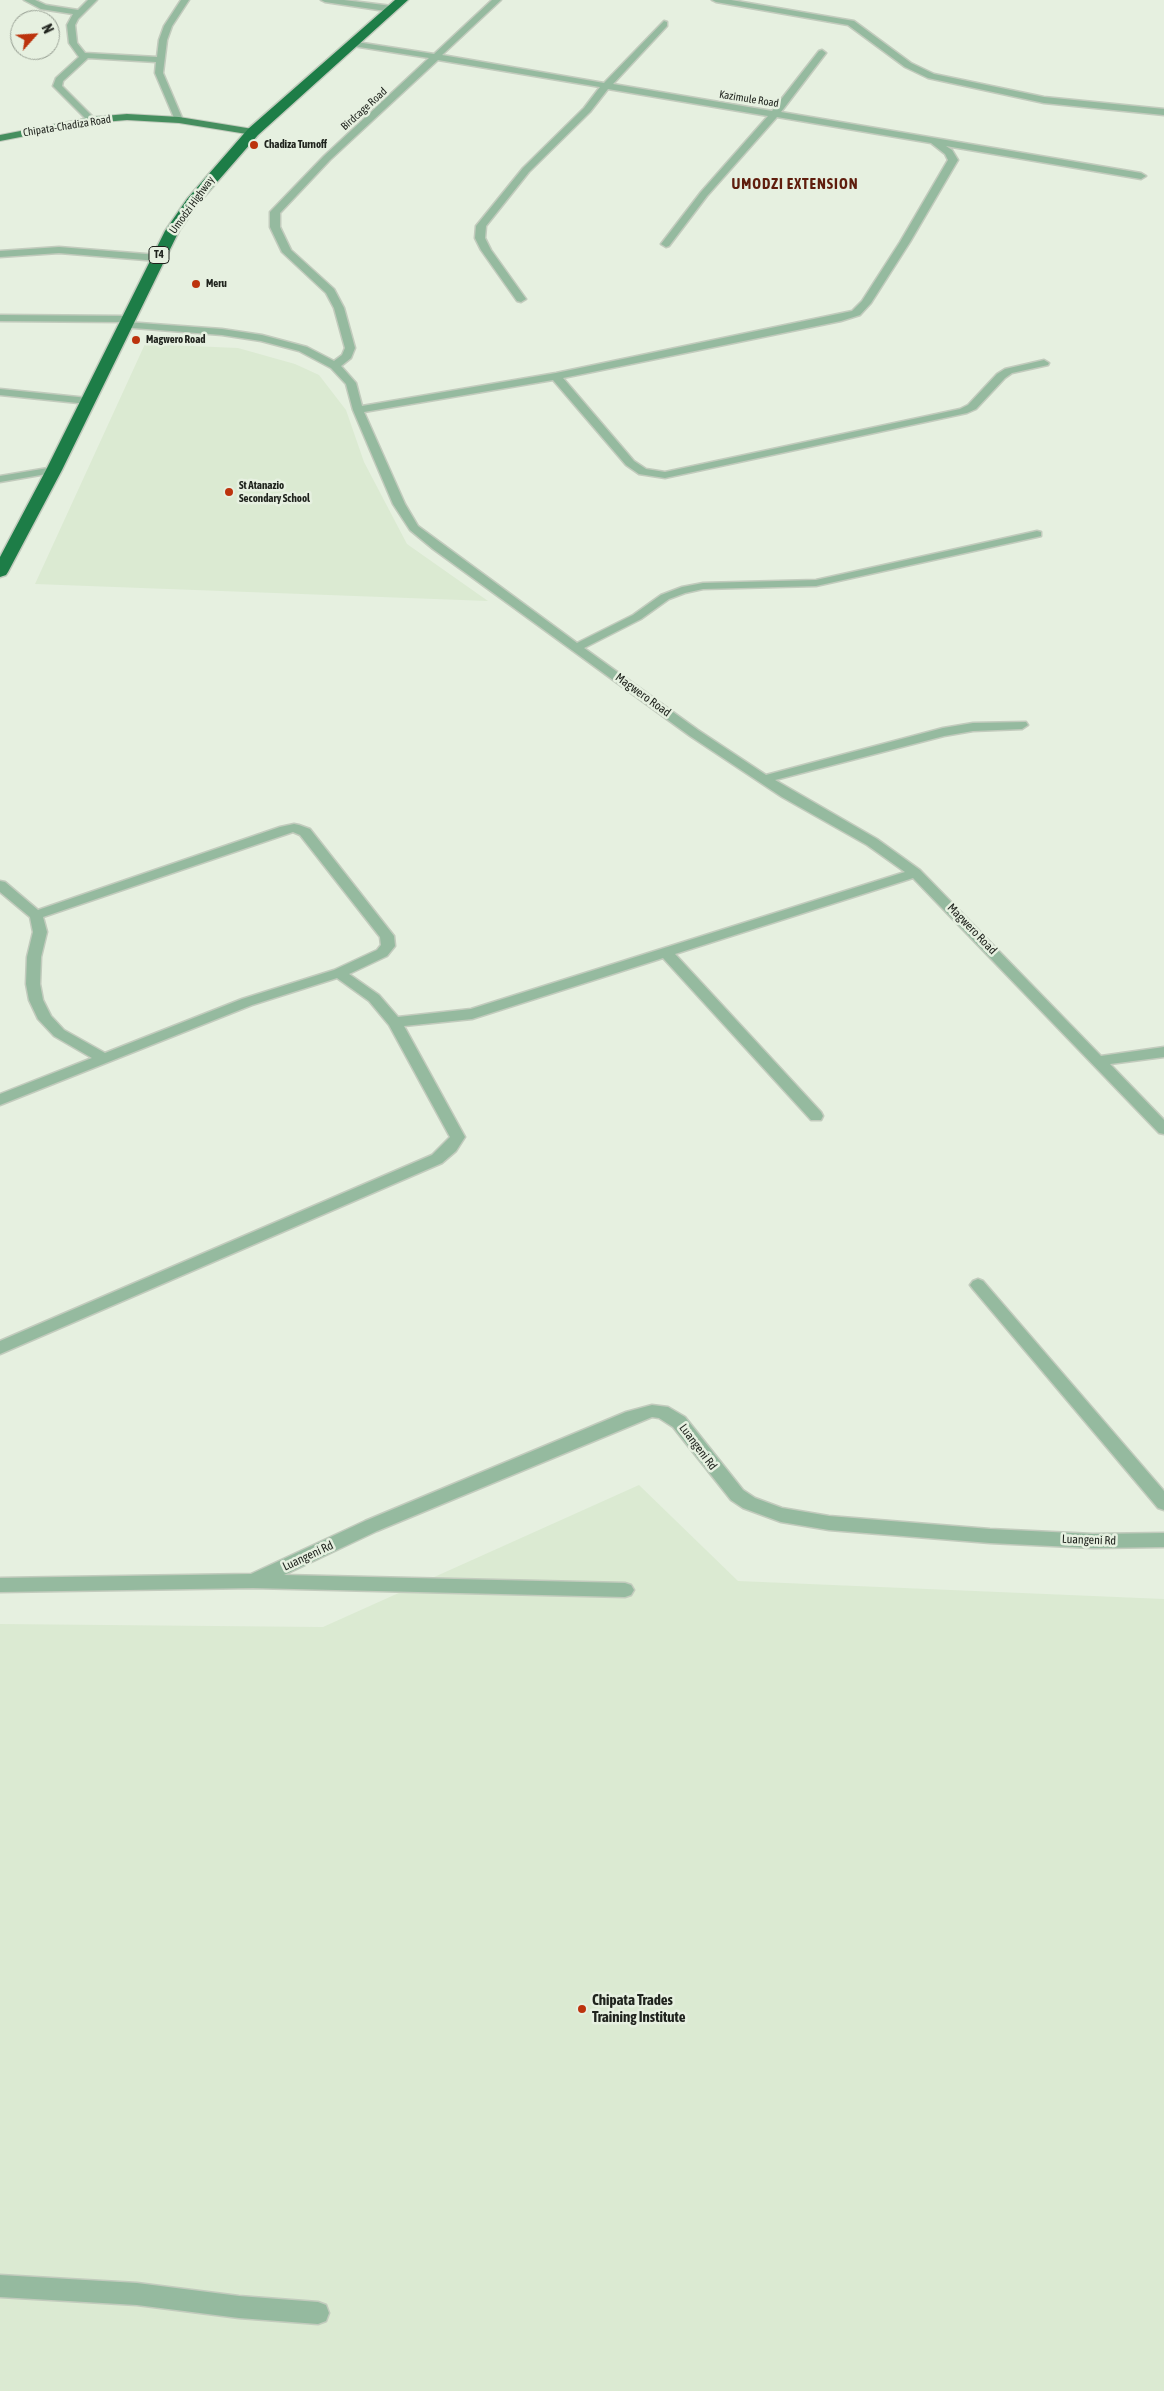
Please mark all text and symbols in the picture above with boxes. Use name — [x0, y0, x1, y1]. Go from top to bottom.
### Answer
north arrow — [10, 10, 60, 60]
text: N — [39, 22, 57, 36]
street label: Birdcage Road — [338, 85, 390, 133]
street label: Kazimule Road — [718, 88, 780, 110]
street label: Chipata-Chadiza Road — [22, 113, 112, 139]
place label: Chadiza Turnoff — [264, 138, 327, 152]
marker: Chadiza Turnoff — [248, 139, 260, 151]
street label: Umodzi Highway — [167, 174, 217, 236]
district label: UMODZI EXTENSION — [729, 175, 861, 193]
road number: T4 — [149, 246, 169, 264]
place label: Meru — [206, 277, 227, 291]
marker: Meru — [190, 278, 202, 290]
place label: Magwero Road — [146, 333, 206, 347]
marker: Magwero Road — [130, 334, 142, 346]
place label: St Atanazio Secondary School — [239, 479, 310, 505]
marker: St Atanazio Secondary School — [223, 486, 235, 498]
street label: Magwero Road — [612, 670, 674, 720]
street label: Magwero Road — [944, 901, 1000, 957]
street label: Luangeni Rd — [676, 1421, 720, 1473]
street label: Luangeni Rd — [1062, 1532, 1116, 1548]
street label: Luangeni Rd — [280, 1538, 336, 1574]
place label: Chipata Trades Training Institute — [592, 1991, 685, 2026]
marker: Chipata Trades Training Institute — [576, 2003, 588, 2015]

